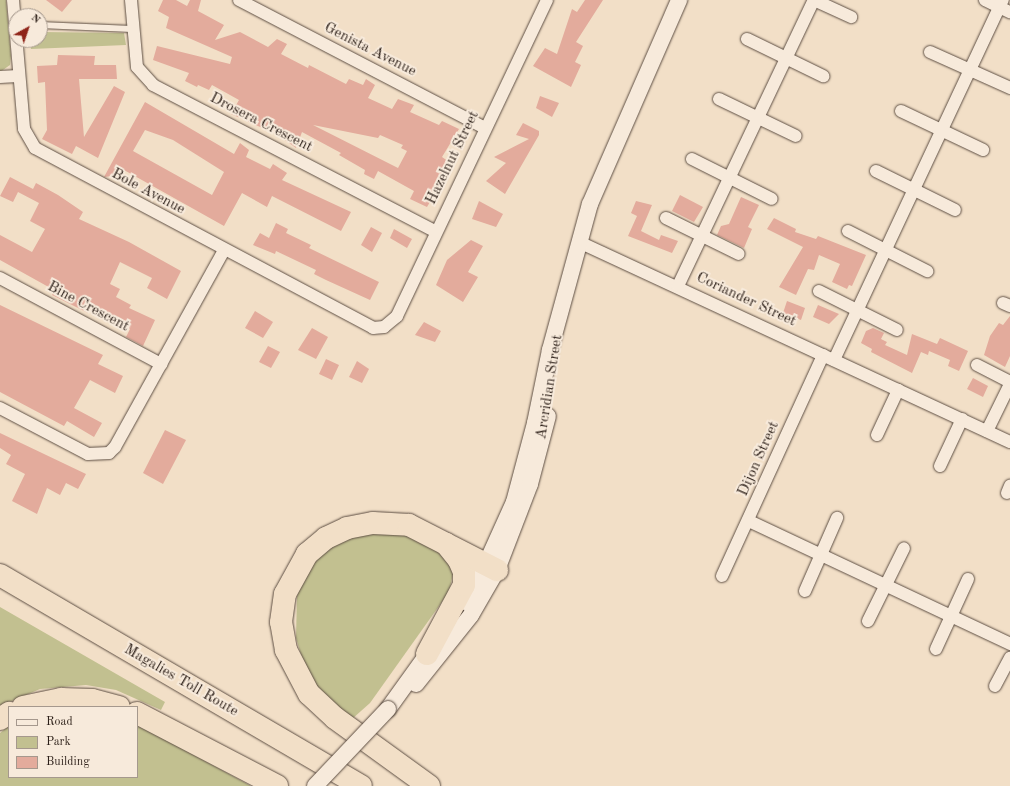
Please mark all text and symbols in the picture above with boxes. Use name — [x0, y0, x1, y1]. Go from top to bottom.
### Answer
north arrow — [8, 8, 48, 48]
text: N — [29, 12, 42, 26]
street label: Genista Avenue — [321, 19, 419, 81]
street label: Drosera Crescent — [207, 89, 315, 157]
street label: Hazelnut Street — [423, 108, 483, 208]
street label: Bole Avenue — [108, 165, 188, 219]
street label: Coriander Street — [693, 269, 799, 331]
street label: Bine Crescent — [44, 278, 132, 336]
street label: Arcridian Street — [533, 333, 567, 441]
street label: Dijon Street — [735, 419, 783, 499]
street label: Magalies Toll Route — [121, 641, 241, 721]
legend — [8, 706, 138, 778]
text: Road — [46, 716, 73, 728]
text: Park — [46, 736, 71, 748]
text: Building — [46, 756, 90, 768]

